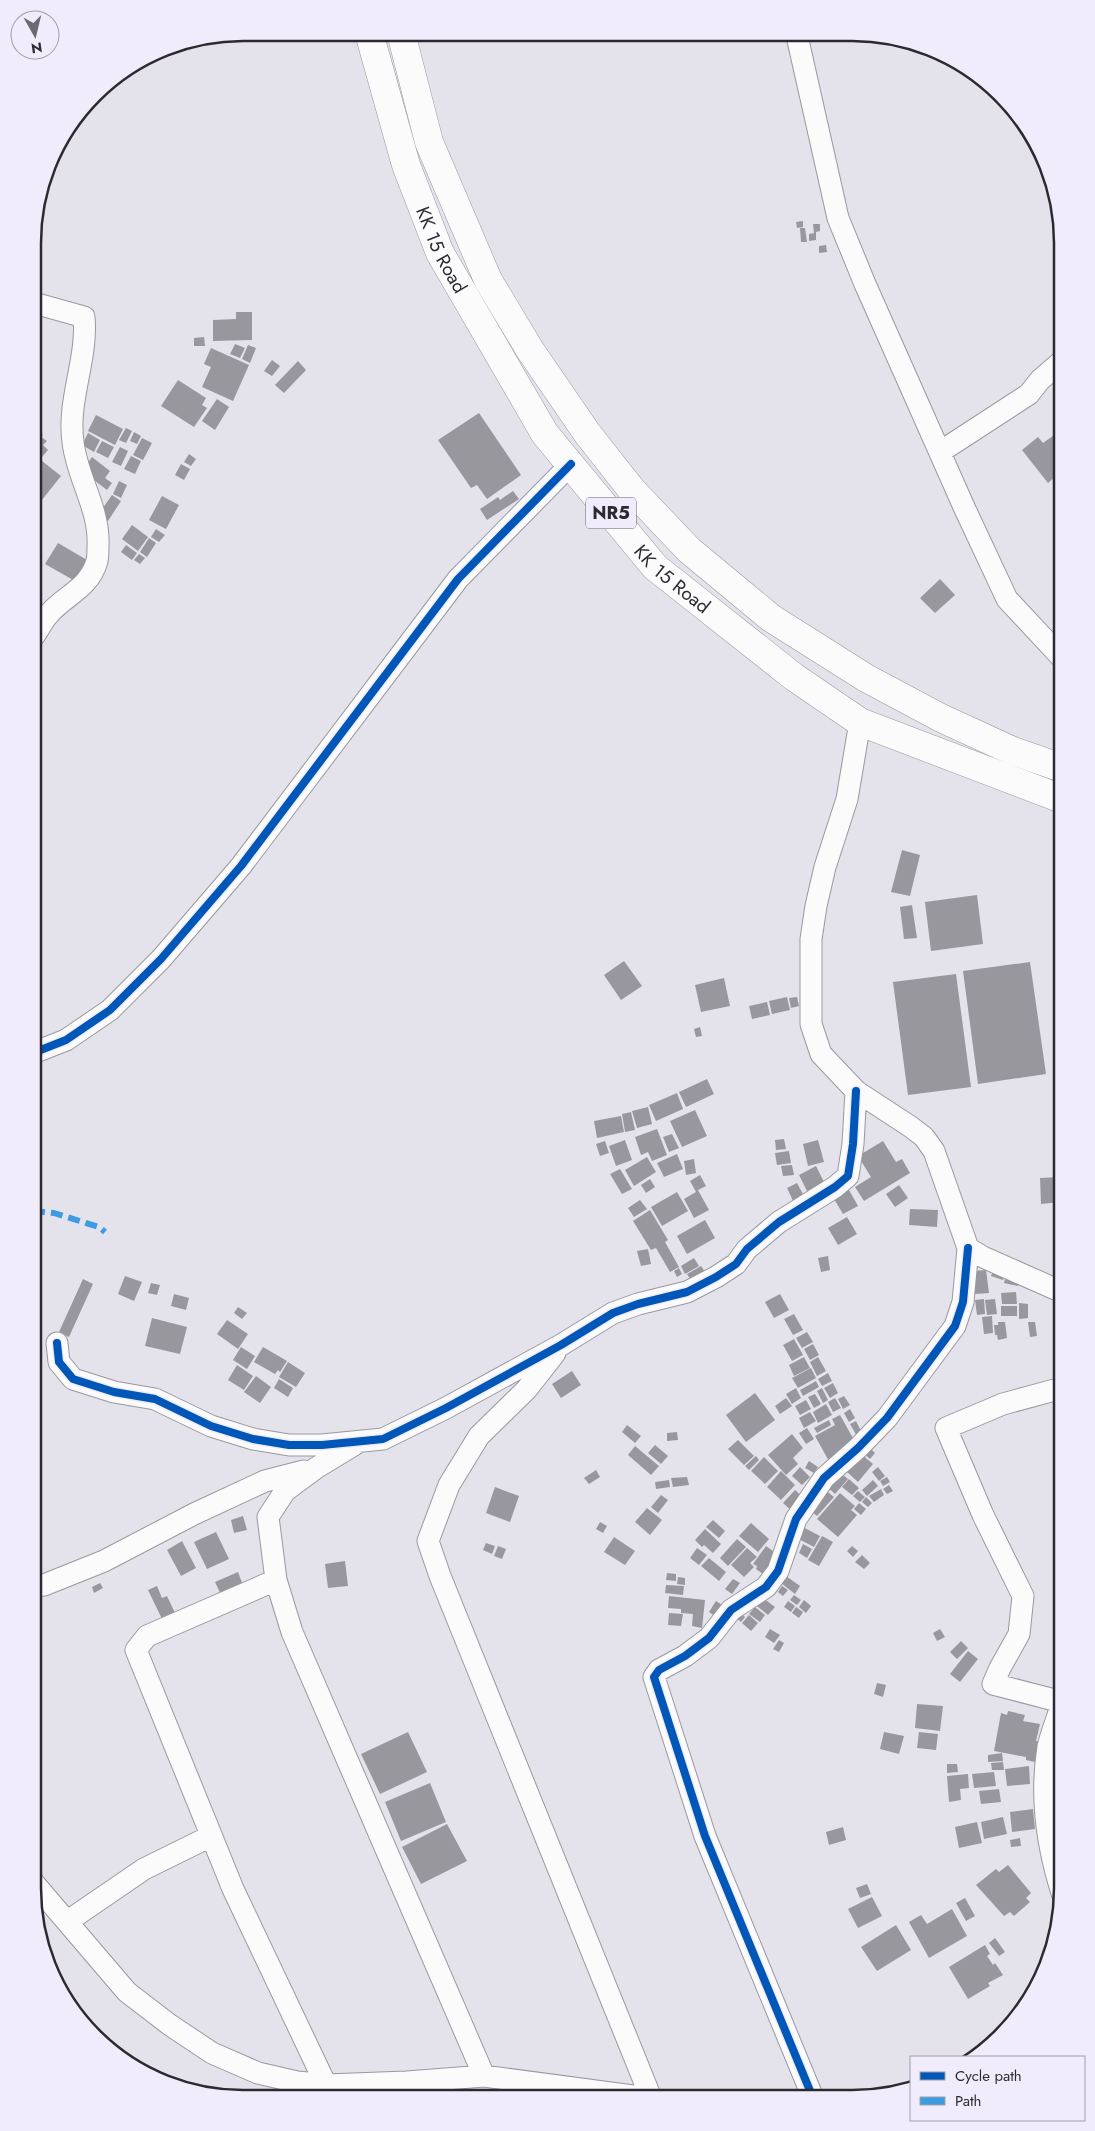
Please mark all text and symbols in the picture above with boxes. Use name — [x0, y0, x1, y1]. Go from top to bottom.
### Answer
north arrow — [10, 10, 60, 60]
text: N — [30, 37, 44, 59]
street label: KK 15 Road — [409, 203, 473, 298]
road number: NR5 — [586, 498, 636, 528]
street label: KK 15 Road — [628, 539, 716, 620]
legend — [910, 2056, 1085, 2121]
text: Cycle path — [955, 2065, 1022, 2087]
text: Path — [955, 2090, 981, 2112]

